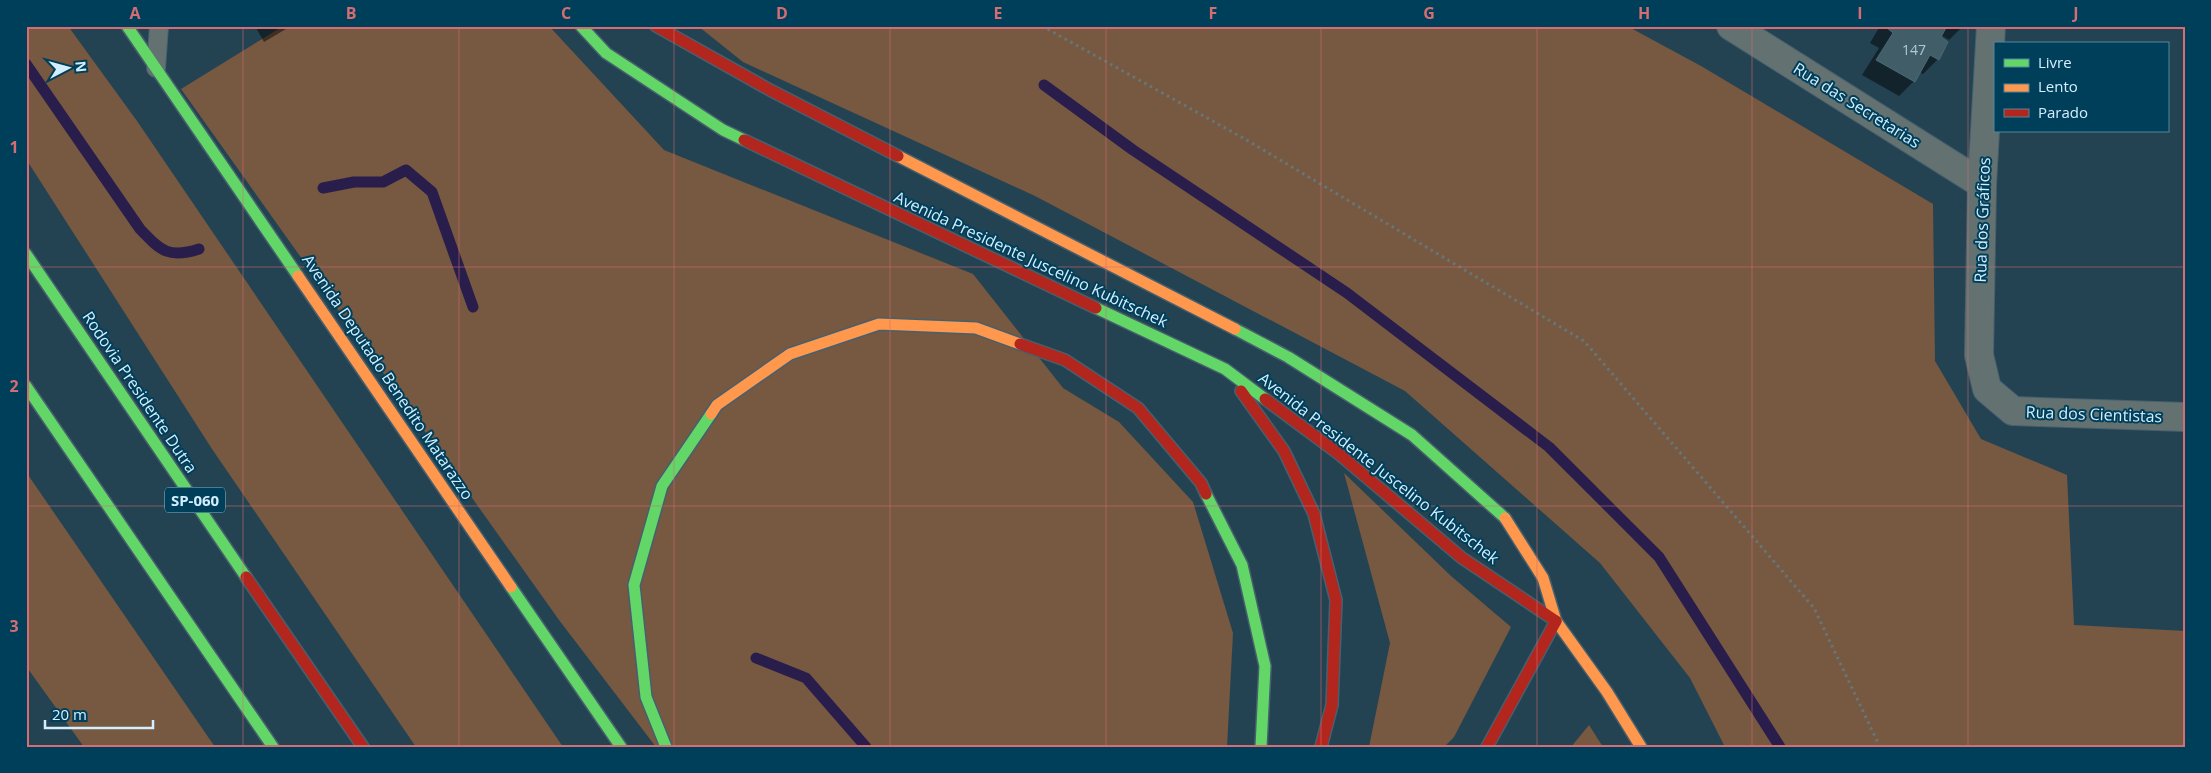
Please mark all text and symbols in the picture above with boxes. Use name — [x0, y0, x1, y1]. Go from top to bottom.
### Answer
text: A — [129, 2, 141, 24]
text: B — [346, 2, 356, 24]
text: C — [561, 2, 571, 24]
text: D — [776, 2, 788, 24]
text: E — [994, 2, 1003, 24]
text: F — [1209, 2, 1217, 24]
text: G — [1423, 2, 1435, 24]
text: H — [1638, 2, 1650, 24]
text: I — [1857, 2, 1863, 24]
text: J — [2071, 2, 2079, 24]
house number: 147 — [1902, 40, 1926, 59]
north arrow — [42, 42, 92, 92]
legend — [1994, 42, 2168, 132]
text: Livre — [2038, 52, 2072, 72]
street label: Rua das Secretarias — [1789, 57, 1925, 153]
text: N — [71, 60, 91, 73]
text: Lento — [2038, 76, 2078, 96]
text: Parado — [2038, 102, 2088, 122]
text: 1 — [9, 136, 19, 158]
street label: Rua dos Gráficos — [1969, 157, 1995, 283]
street label: Avenida Presidente Juscelino Kubitschek — [891, 186, 1172, 333]
street label: Avenida Deputado Benedito Matarazzo — [297, 250, 479, 504]
street label: Rodovia Presidente Dutra — [78, 307, 202, 477]
street label: Avenida Presidente Juscelino Kubitschek — [1254, 367, 1504, 569]
text: 2 — [9, 375, 19, 397]
street label: Rua dos Cientistas — [2025, 401, 2163, 427]
road number: SP-060 — [165, 488, 225, 512]
text: 3 — [9, 615, 19, 637]
scale bar — [45, 698, 152, 730]
text: 20 m — [52, 704, 87, 724]

